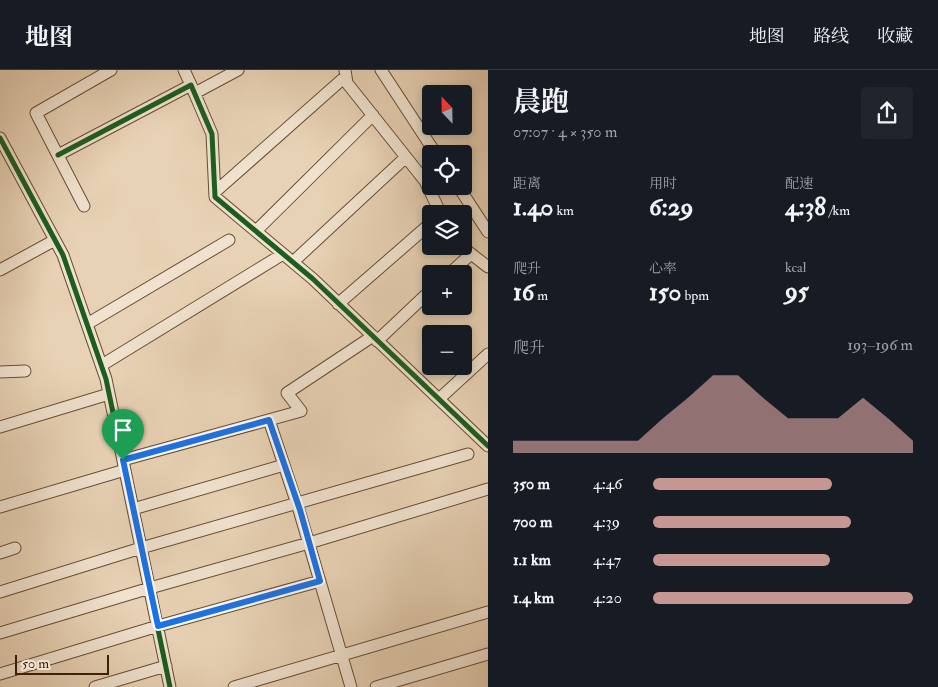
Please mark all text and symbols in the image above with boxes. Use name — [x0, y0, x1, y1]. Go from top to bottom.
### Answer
text: 地图 — [25, 22, 73, 53]
text: 地图 — [749, 25, 785, 48]
text: 路线 — [813, 25, 849, 48]
text: 收藏 — [877, 25, 913, 48]
north arrow — [422, 85, 472, 135]
map controls — [422, 85, 472, 375]
text: 晨跑 — [513, 85, 569, 120]
button: share — [861, 87, 913, 139]
text: 07:07 · 4 × 350 m — [513, 122, 617, 142]
button: locate — [422, 145, 472, 195]
text: 距离 — [513, 175, 541, 192]
text: 用时 — [649, 175, 677, 192]
text: 配速 — [785, 175, 813, 192]
text: 1.40 — [513, 192, 553, 223]
text: 6:29 — [649, 192, 693, 223]
text: 4:38 — [785, 192, 826, 223]
text: km — [553, 202, 574, 219]
text: /km — [826, 202, 850, 219]
button: layers — [422, 205, 472, 255]
text: kcal — [785, 259, 806, 276]
text: 爬升 — [513, 260, 541, 277]
text: 心率 — [649, 260, 677, 277]
button: + — [422, 265, 472, 315]
text: 95 — [785, 276, 809, 307]
text: 16 — [513, 277, 534, 308]
text: 150 — [649, 277, 681, 308]
text: m — [534, 287, 548, 304]
text: bpm — [681, 287, 709, 304]
button: − — [422, 325, 472, 375]
text: 193–196 m — [847, 335, 913, 355]
text: 爬升 — [513, 338, 545, 358]
pin — [102, 409, 144, 460]
icon: arrive — [109, 416, 137, 444]
text: 350 m — [513, 474, 550, 494]
text: 4:46 — [593, 474, 622, 494]
text: 700 m — [513, 512, 552, 532]
text: 4:39 — [593, 512, 620, 532]
text: 1.1 km — [513, 550, 551, 570]
text: 4:47 — [593, 550, 621, 570]
text: 1.4 km — [513, 588, 554, 608]
text: 4:20 — [593, 588, 622, 608]
scale bar — [15, 652, 109, 675]
text: 50 m — [22, 655, 49, 672]

